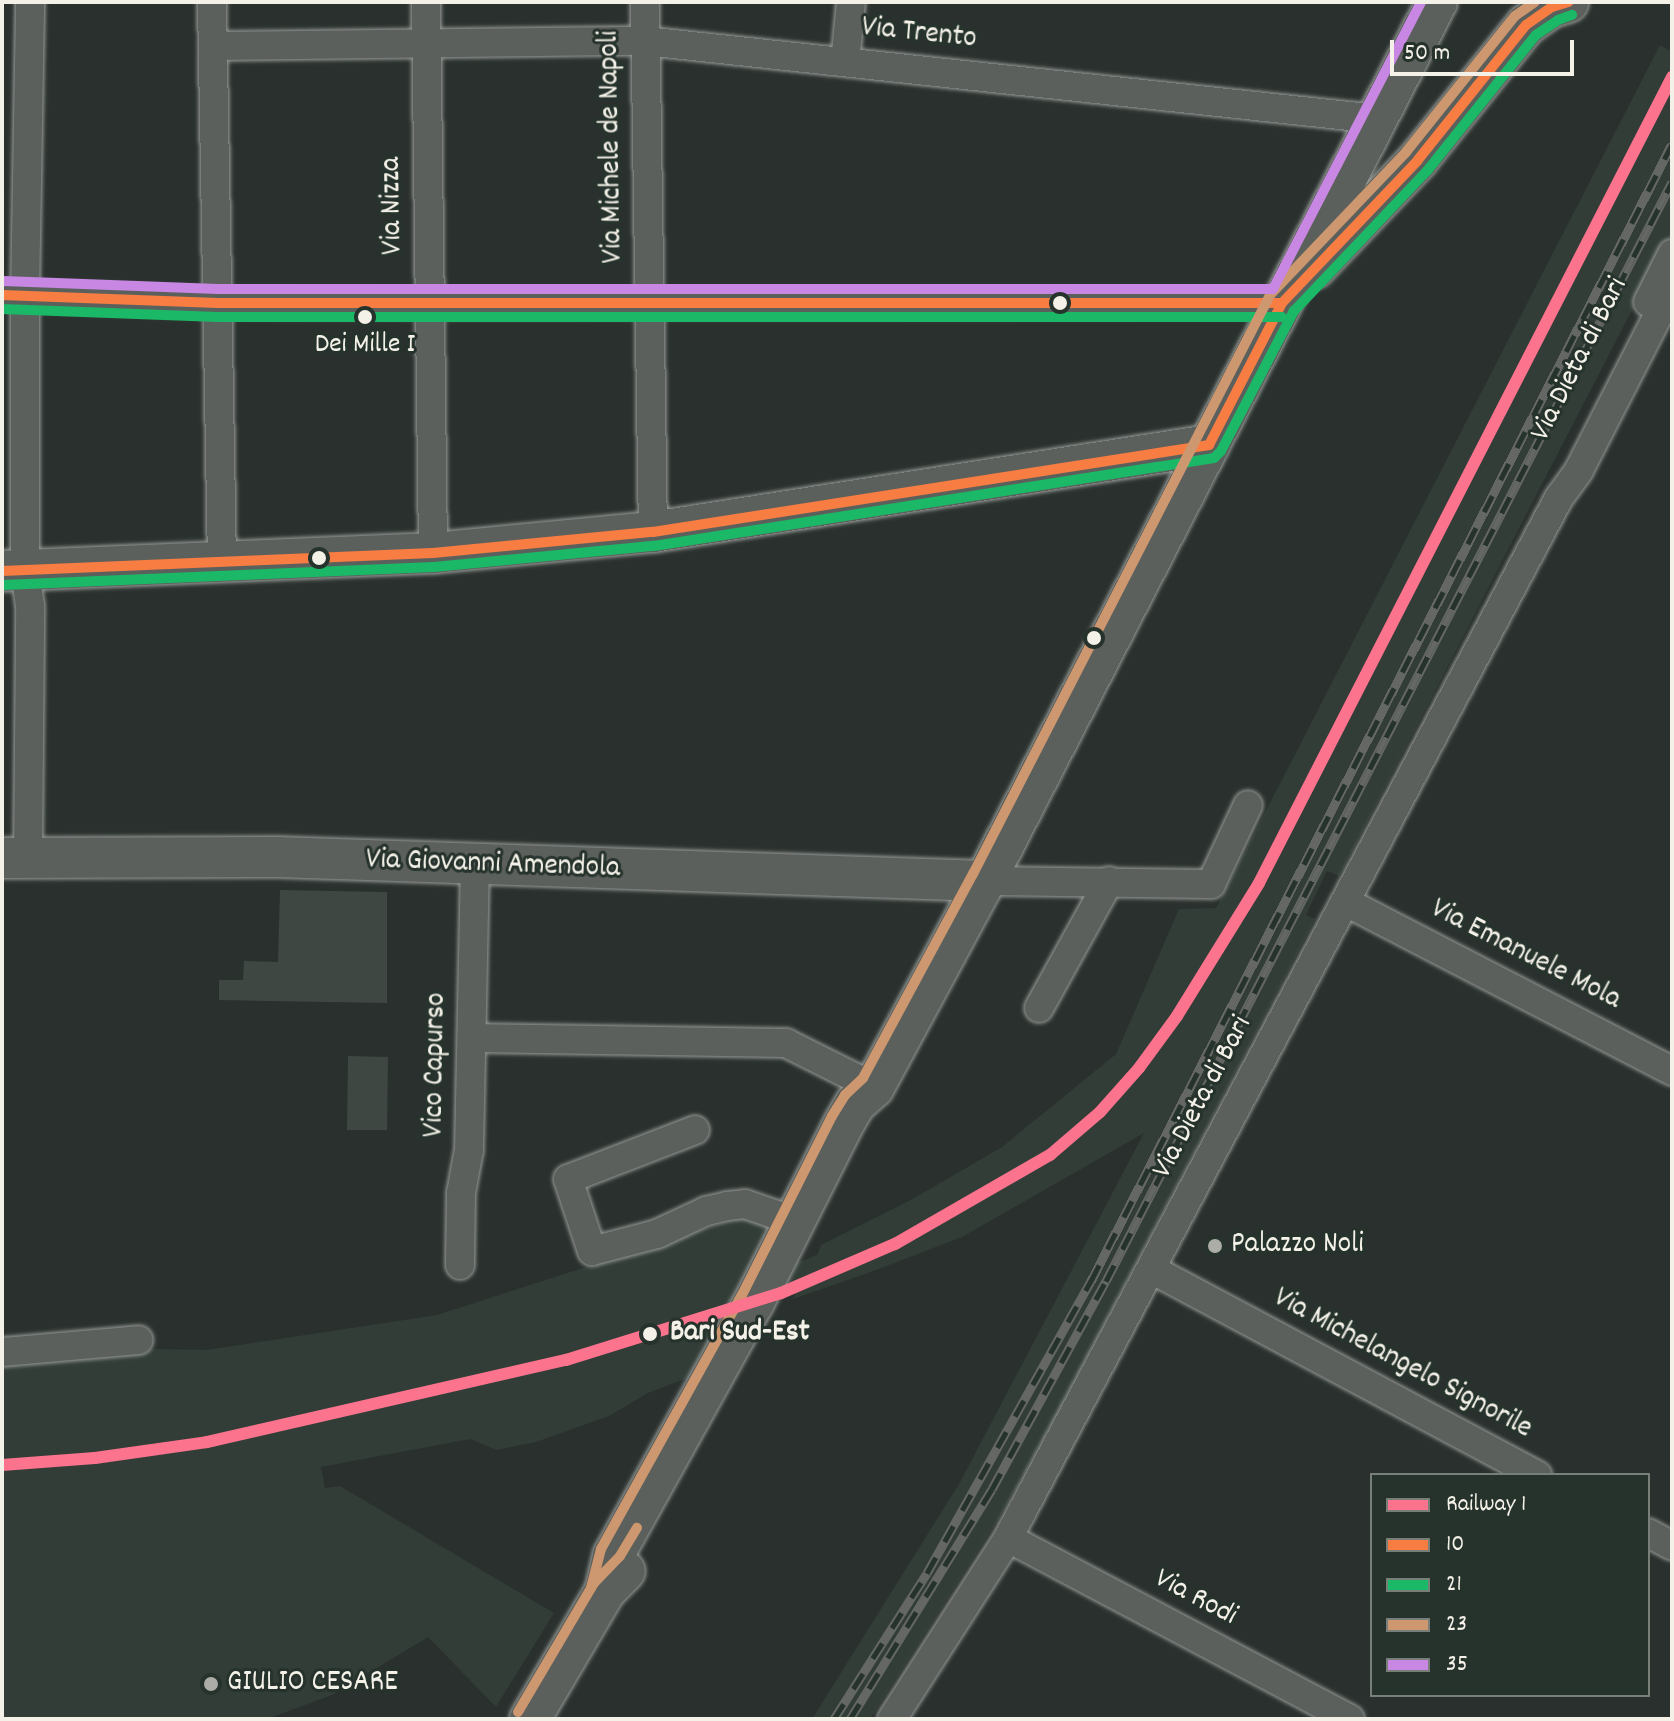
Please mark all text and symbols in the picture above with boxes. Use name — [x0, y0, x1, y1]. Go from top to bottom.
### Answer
street label: Via Trento — [860, 11, 978, 59]
scale bar — [1394, 24, 1578, 74]
street label: Via Michele de Napoli — [593, 30, 633, 264]
text: 50 m — [1404, 37, 1450, 71]
street label: Via Nizza — [375, 157, 413, 255]
street label: Via Dieta di Bari — [1524, 272, 1638, 448]
unlabelled marker — [1052, 295, 1068, 311]
marker: Dei Mille I — [357, 309, 373, 325]
place label: Dei Mille I — [315, 329, 415, 363]
unlabelled marker — [311, 550, 327, 566]
unlabelled marker — [1086, 630, 1102, 646]
street label: Via Giovanni Amendola — [365, 844, 621, 888]
street label: Via Emanuele Mola — [1424, 893, 1626, 1019]
street label: Vico Capurso — [418, 992, 456, 1138]
street label: Via Dieta di Bari — [1146, 1011, 1262, 1185]
place label: Palazzo Noli — [1231, 1228, 1364, 1264]
marker: Palazzo Noli — [1206, 1237, 1224, 1255]
street label: Via Michelangelo Signorile — [1267, 1282, 1537, 1448]
place label: Bari Sud-Est — [670, 1316, 810, 1352]
marker: Bari Sud-Est — [637, 1321, 663, 1347]
legend — [1370, 1473, 1650, 1697]
text: Railway 1 — [1446, 1488, 1526, 1522]
text: 10 — [1446, 1528, 1464, 1562]
street label: Via Rodi — [1148, 1562, 1242, 1636]
text: 21 — [1446, 1568, 1462, 1602]
text: 23 — [1446, 1608, 1467, 1642]
text: 35 — [1446, 1648, 1468, 1682]
place label: GIULIO CESARE — [227, 1666, 398, 1702]
marker: GIULIO CESARE — [202, 1675, 220, 1693]

